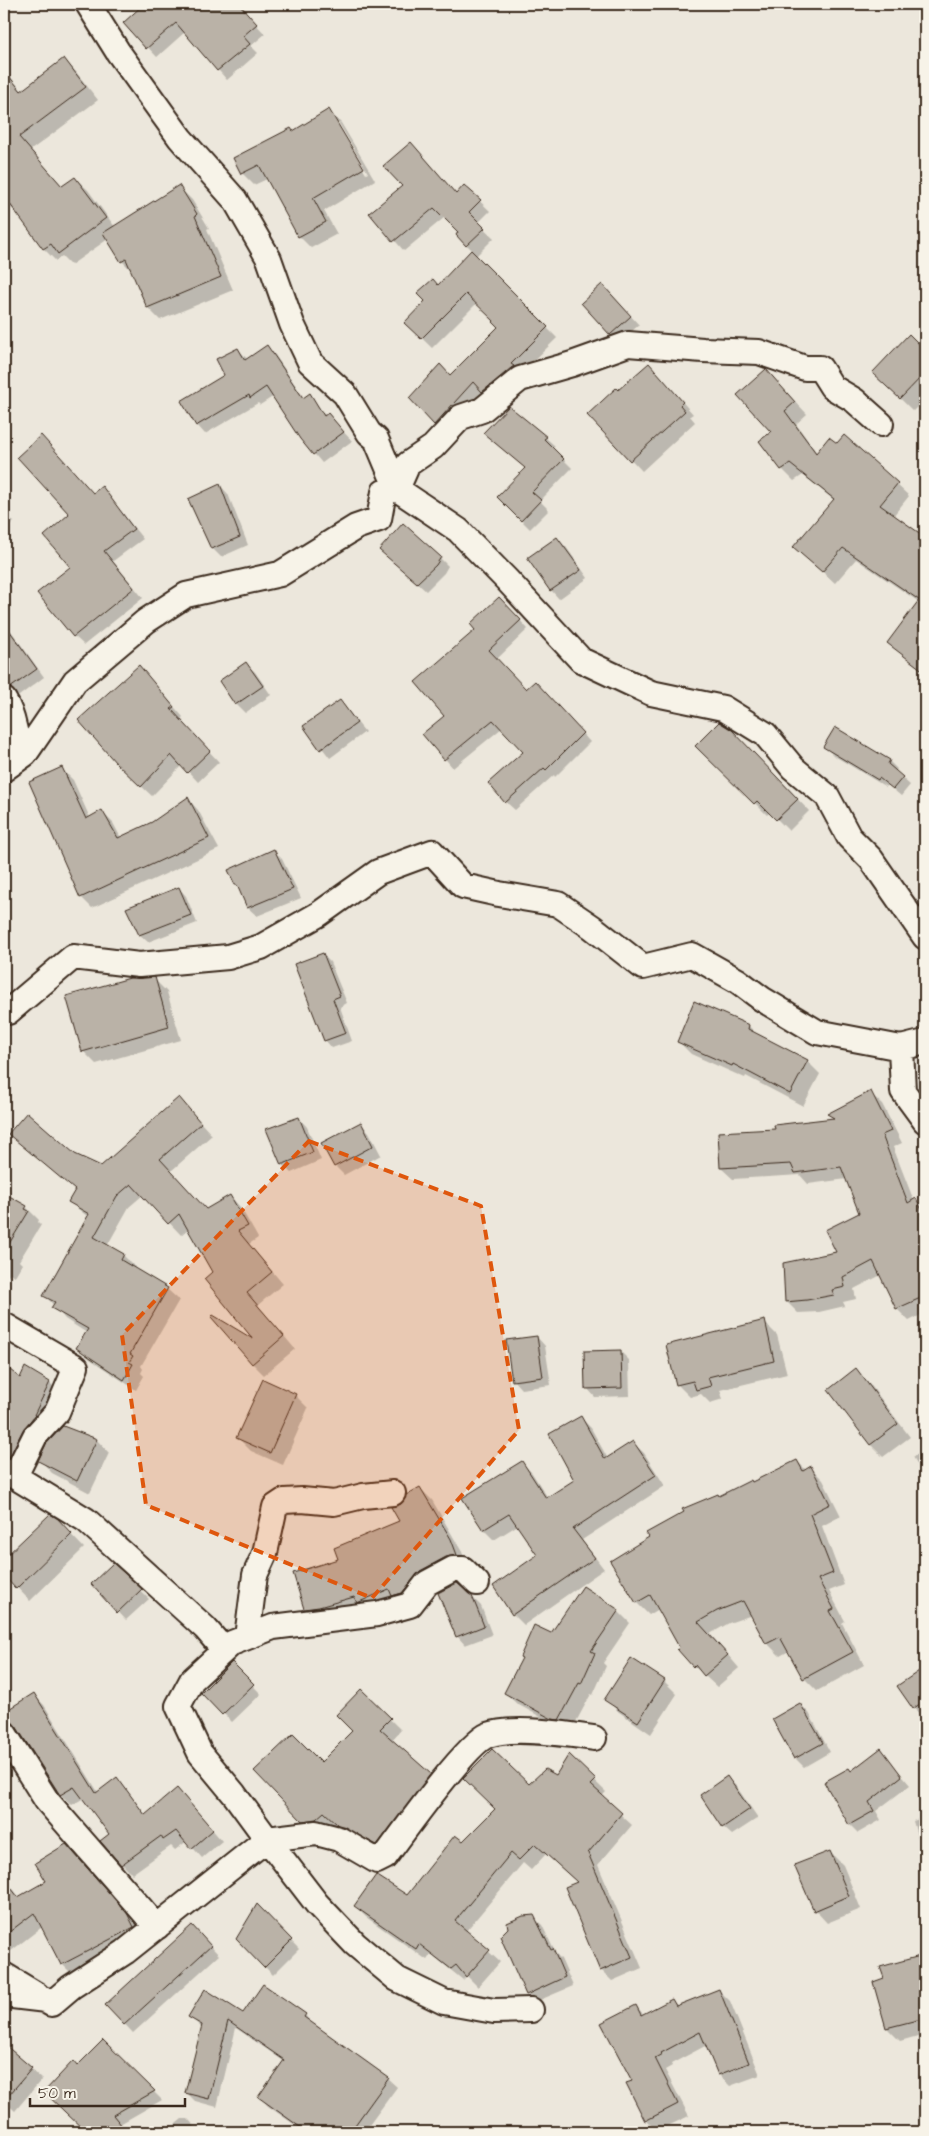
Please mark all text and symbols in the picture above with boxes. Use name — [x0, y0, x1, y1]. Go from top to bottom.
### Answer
scale bar — [30, 2076, 185, 2108]
text: 50 m — [38, 2083, 76, 2104]

